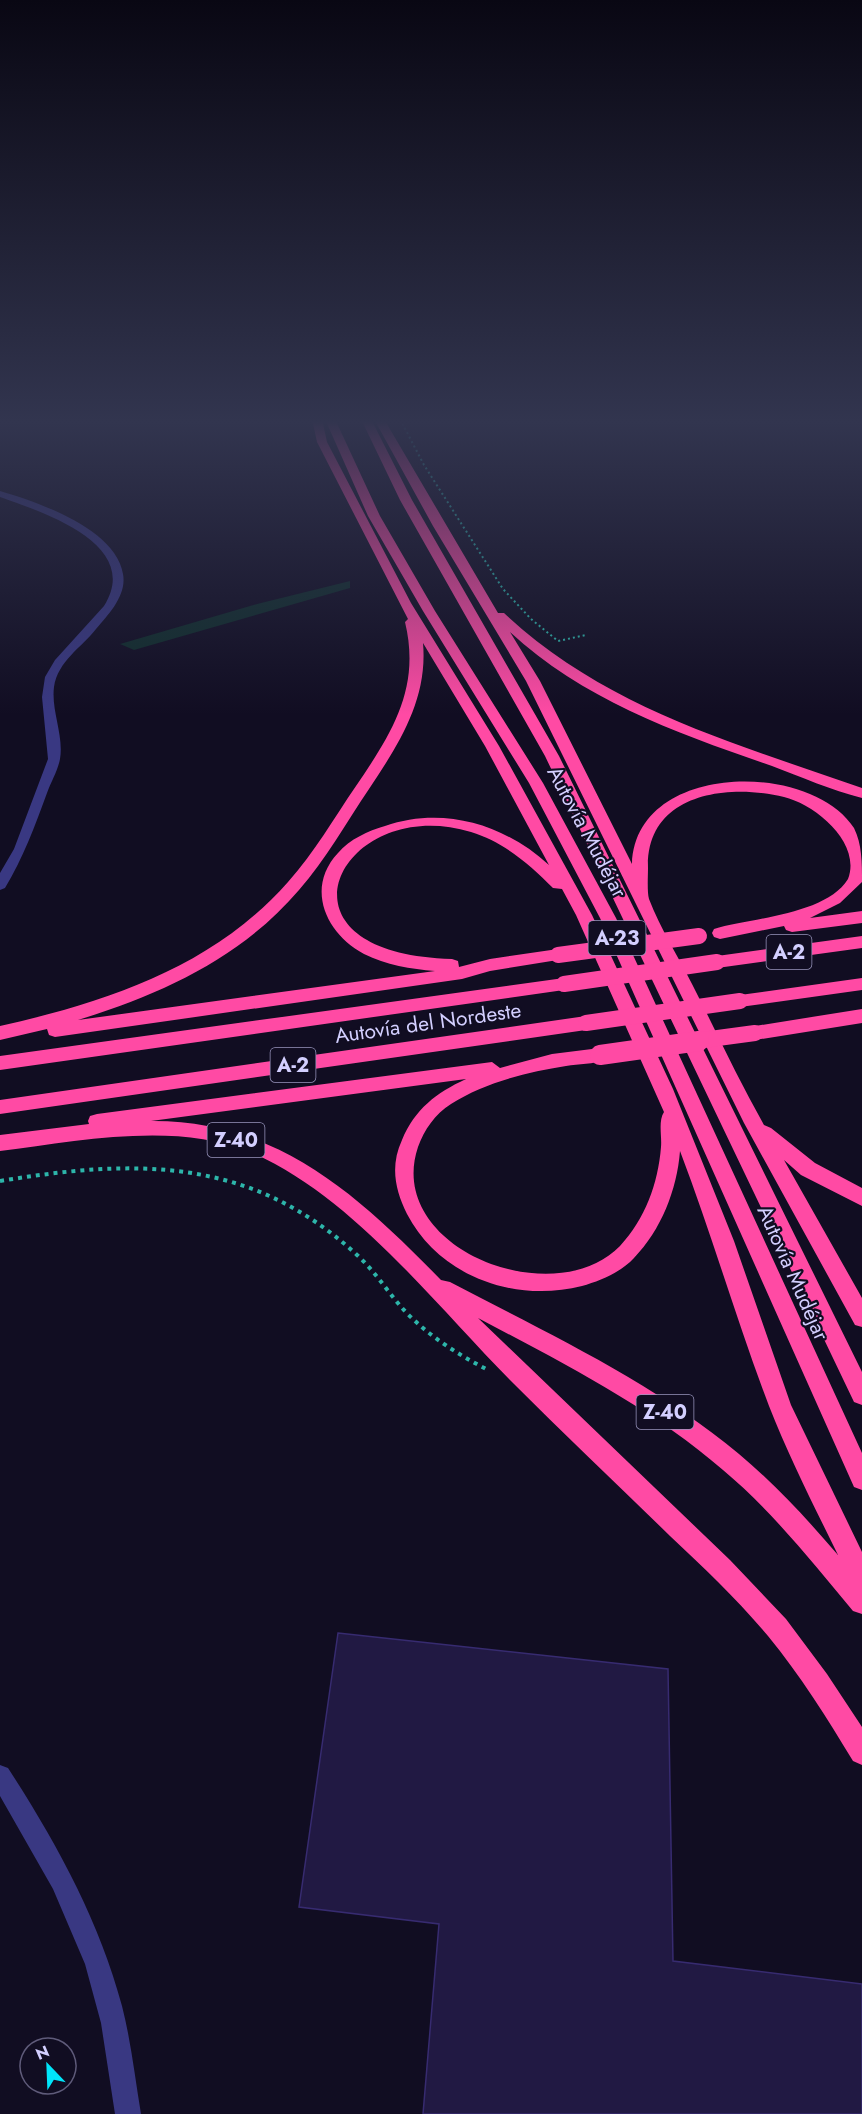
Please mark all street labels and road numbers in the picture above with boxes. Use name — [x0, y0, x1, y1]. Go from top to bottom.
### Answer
street label: Autovía Mudéjar — [540, 761, 635, 904]
road number: A-23 — [588, 921, 646, 955]
road number: A-2 — [766, 935, 812, 969]
street label: Autovía del Nordeste — [333, 995, 523, 1051]
road number: A-2 — [270, 1048, 316, 1082]
road number: Z-40 — [208, 1123, 264, 1157]
street label: Autovía Mudéjar — [750, 1201, 837, 1346]
road number: Z-40 — [636, 1395, 694, 1429]

